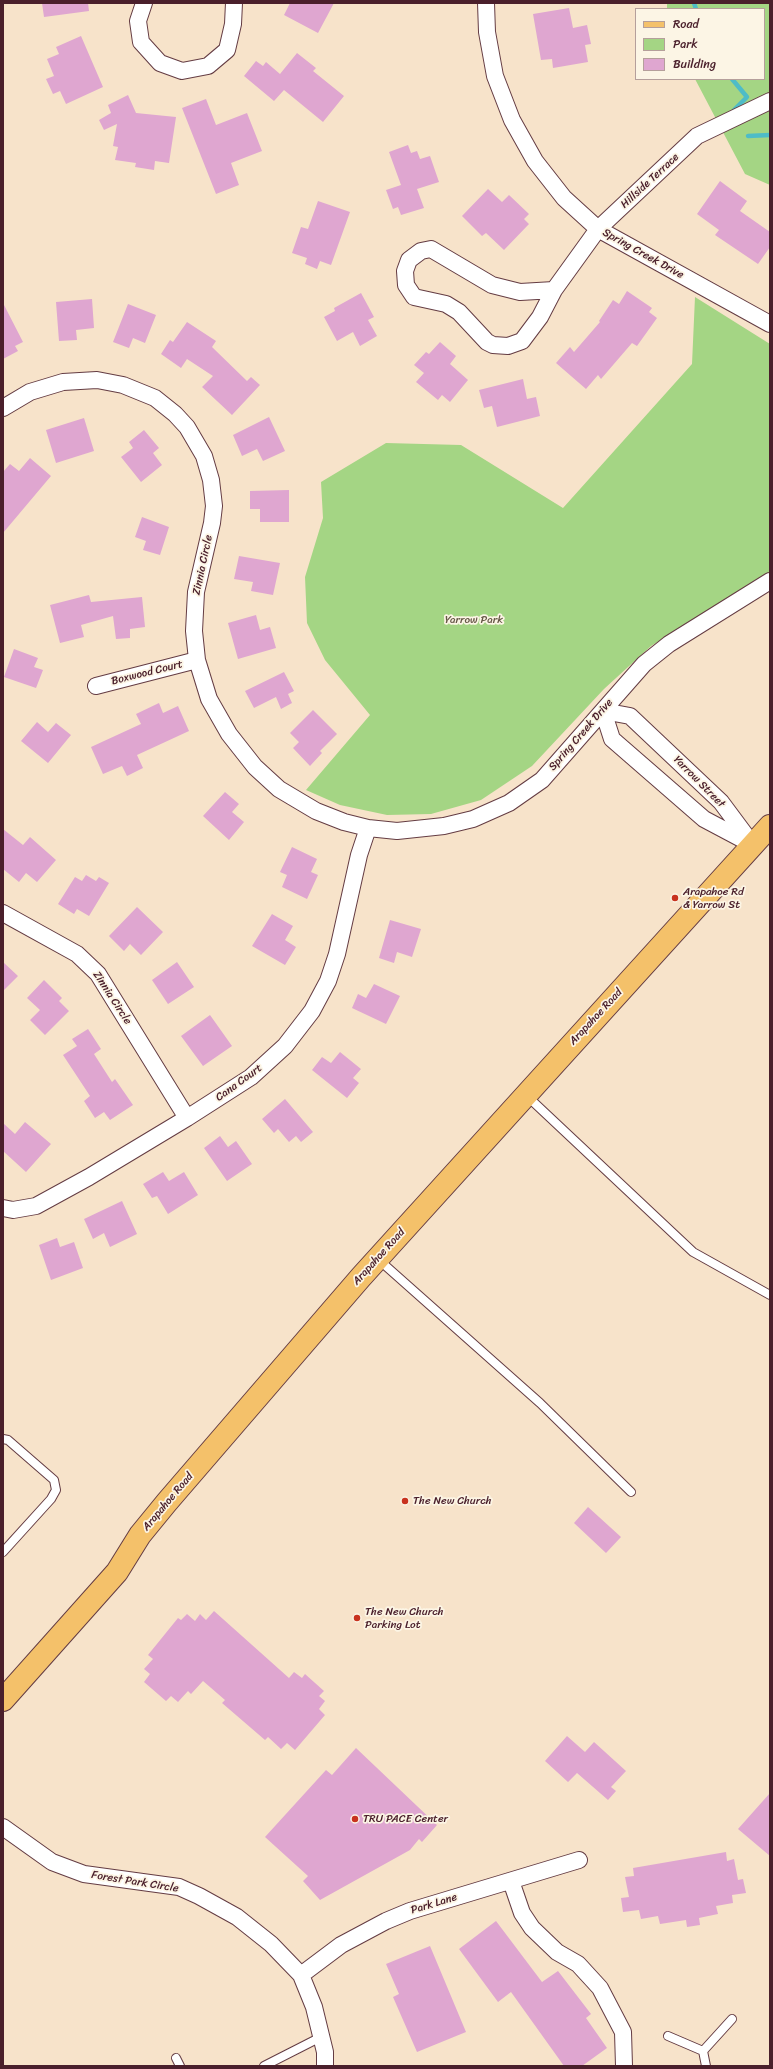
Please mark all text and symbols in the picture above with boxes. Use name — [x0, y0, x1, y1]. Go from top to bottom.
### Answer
legend — [635, 8, 765, 80]
text: Road — [673, 13, 699, 35]
text: Park — [673, 33, 698, 55]
text: Building — [673, 53, 716, 75]
street label: Hillside Terrace — [618, 151, 682, 211]
street label: Spring Creek Drive — [600, 226, 686, 282]
street label: Zinnia Circle — [190, 534, 216, 596]
park label: Yarrow Park — [445, 613, 503, 627]
street label: Boxwood Court — [110, 658, 184, 688]
street label: Spring Creek Drive — [546, 696, 616, 774]
street label: Yarrow Street — [670, 753, 728, 811]
place label: Arapahoe Rd & Yarrow St — [683, 885, 744, 911]
marker: Arapahoe Rd & Yarrow St — [670, 893, 680, 903]
street label: Zinnia Circle — [90, 969, 134, 1027]
street label: Arapahoe Road — [567, 986, 625, 1048]
street label: Cana Court — [213, 1062, 265, 1104]
street label: Arapahoe Road — [350, 1226, 408, 1288]
street label: Arapahoe Road — [140, 1470, 196, 1534]
place label: The New Church — [413, 1494, 491, 1508]
marker: The New Church — [400, 1496, 410, 1506]
place label: The New Church Parking Lot — [365, 1605, 443, 1631]
marker: The New Church Parking Lot — [352, 1613, 362, 1623]
place label: TRU PACE Center — [363, 1812, 448, 1826]
marker: TRU PACE Center — [350, 1814, 360, 1824]
street label: Forest Park Circle — [90, 1869, 180, 1895]
street label: Park Lane — [409, 1891, 459, 1917]

